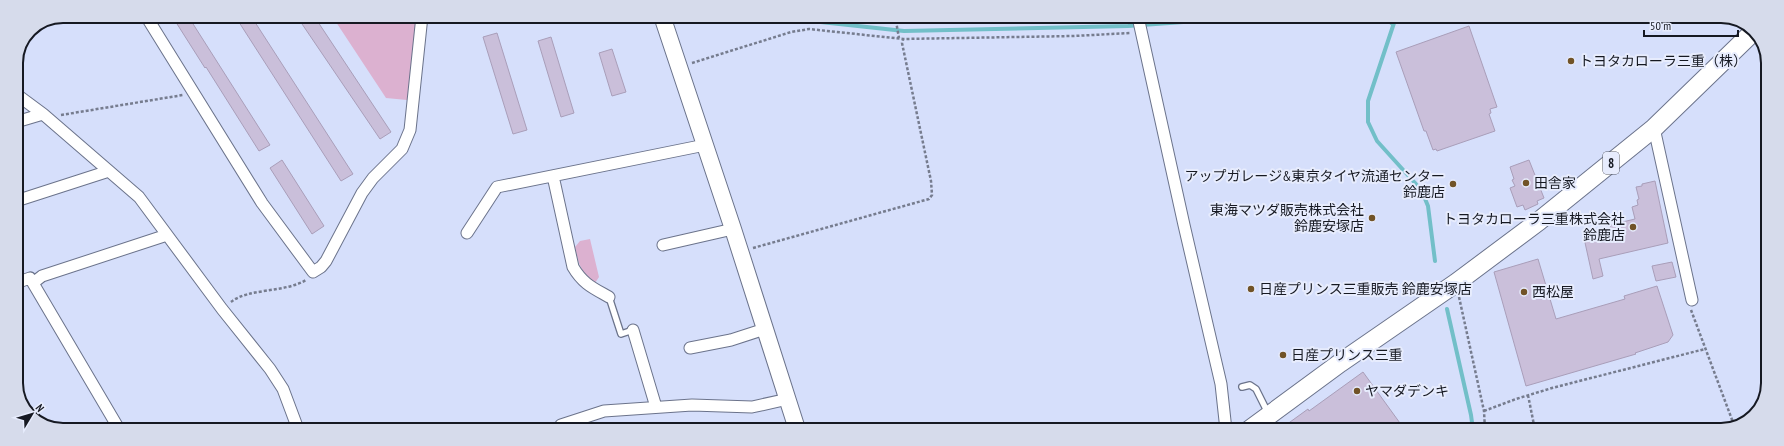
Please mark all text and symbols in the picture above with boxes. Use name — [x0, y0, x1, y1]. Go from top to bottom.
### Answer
scale bar — [1644, 12, 1738, 38]
text: 50 m — [1650, 18, 1671, 33]
place label: トヨタカローラ三重（株） — [1579, 52, 1747, 70]
marker: トヨタカローラ三重（株） — [1566, 56, 1576, 66]
road number: 8 — [1603, 152, 1619, 174]
place label: アップガレージ&東京タイヤ流通センター 鈴鹿店 — [1185, 167, 1445, 201]
place label: 田舎家 — [1534, 174, 1576, 192]
marker: 田舎家 — [1521, 178, 1531, 188]
marker: アップガレージ&東京タイヤ流通センター 鈴鹿店 — [1448, 179, 1458, 189]
place label: 東海マツダ販売株式会社 鈴鹿安塚店 — [1210, 201, 1364, 235]
place label: トヨタカローラ三重株式会社 鈴鹿店 — [1443, 210, 1625, 244]
marker: 東海マツダ販売株式会社 鈴鹿安塚店 — [1367, 213, 1377, 223]
marker: トヨタカローラ三重株式会社 鈴鹿店 — [1628, 222, 1638, 232]
place label: 日産プリンス三重販売 鈴鹿安塚店 — [1259, 280, 1472, 298]
place label: 西松屋 — [1532, 283, 1574, 301]
marker: 日産プリンス三重販売 鈴鹿安塚店 — [1246, 284, 1256, 294]
marker: 西松屋 — [1519, 287, 1529, 297]
place label: 日産プリンス三重 — [1291, 346, 1403, 364]
marker: 日産プリンス三重 — [1278, 350, 1288, 360]
place label: ヤマダデンキ — [1365, 382, 1449, 400]
marker: ヤマダデンキ — [1352, 386, 1362, 396]
north arrow — [12, 394, 52, 434]
text: N — [33, 401, 47, 415]

